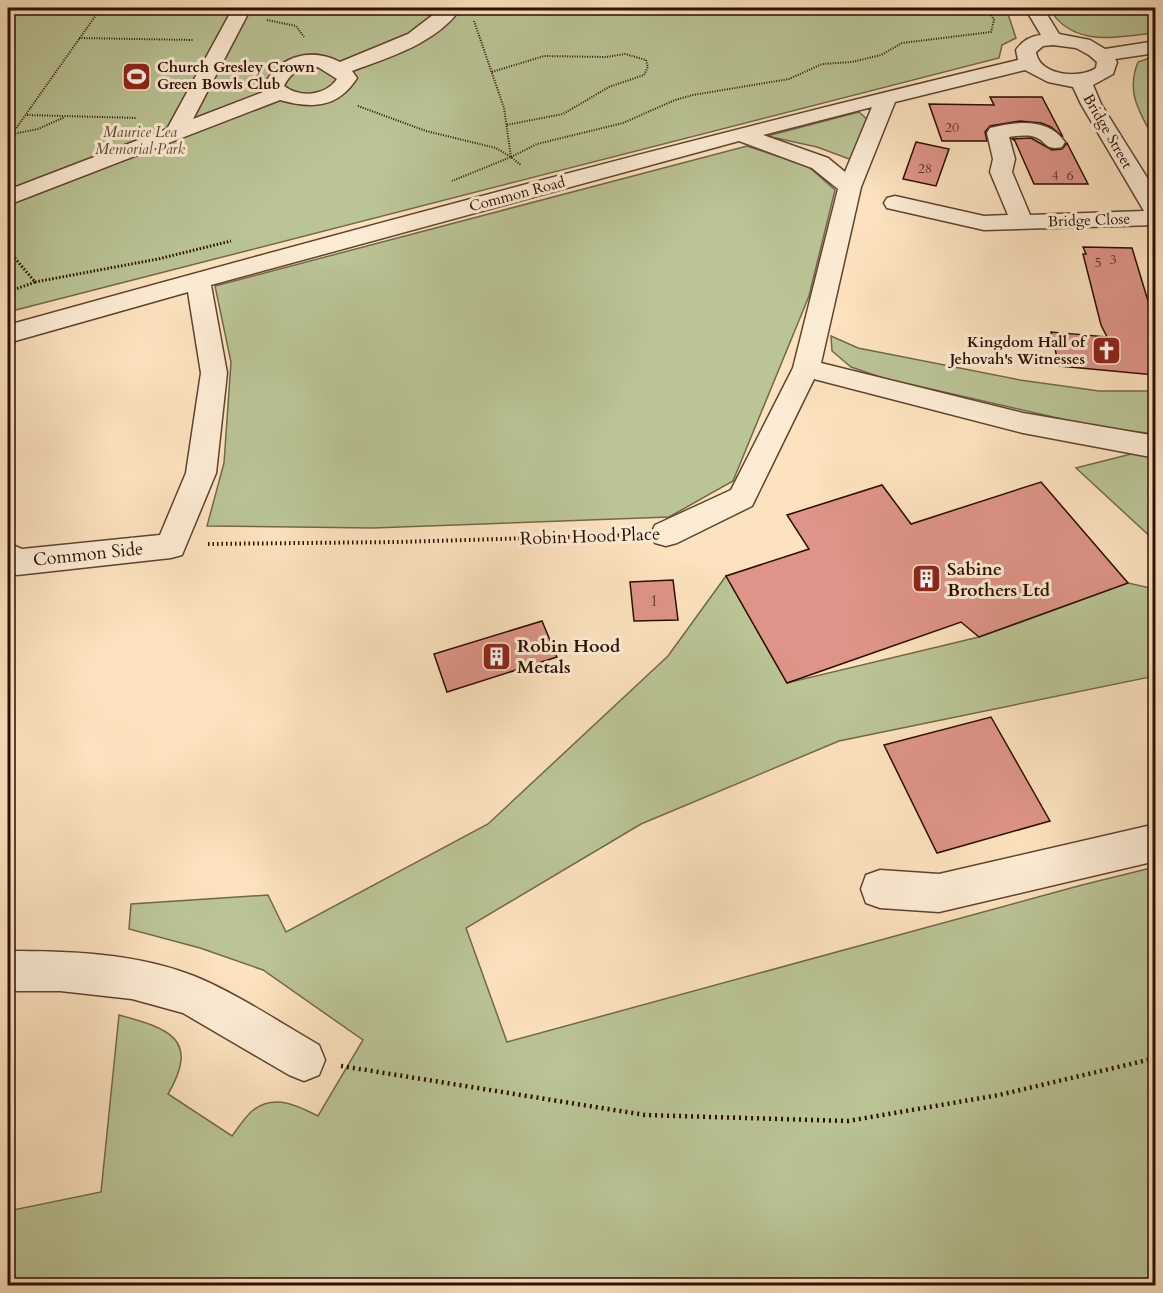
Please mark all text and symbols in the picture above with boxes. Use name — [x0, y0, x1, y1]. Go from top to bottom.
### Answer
place label: Church Gresley Crown Green Bowls Club — [157, 57, 315, 94]
sports icon: Church Gresley Crown Green Bowls Club — [120, 60, 152, 92]
street label: Bridge Street — [1079, 90, 1138, 172]
house number: 20 — [945, 118, 959, 137]
park label: Maurice Lea Memorial Park — [95, 122, 186, 159]
house number: 28 — [918, 159, 932, 178]
house number: 4 — [1051, 166, 1059, 185]
house number: 6 — [1066, 166, 1074, 185]
street label: Common Road — [467, 172, 567, 216]
street label: Bridge Close — [1048, 209, 1131, 231]
house number: 3 — [1109, 250, 1117, 269]
house number: 5 — [1094, 253, 1102, 272]
place label: Kingdom Hall of Jehovah's Witnesses — [948, 332, 1088, 369]
church icon: Kingdom Hall of Jehovah's Witnesses — [1090, 335, 1122, 367]
street label: Robin Hood Place — [519, 522, 661, 551]
street label: Common Side — [32, 536, 144, 573]
place label: Sabine Brothers Ltd — [947, 557, 1051, 603]
building icon: Sabine Brothers Ltd — [910, 563, 942, 595]
house number: 1 — [650, 591, 658, 611]
place label: Robin Hood Metals — [517, 634, 621, 680]
building icon: Robin Hood Metals — [480, 640, 512, 672]

